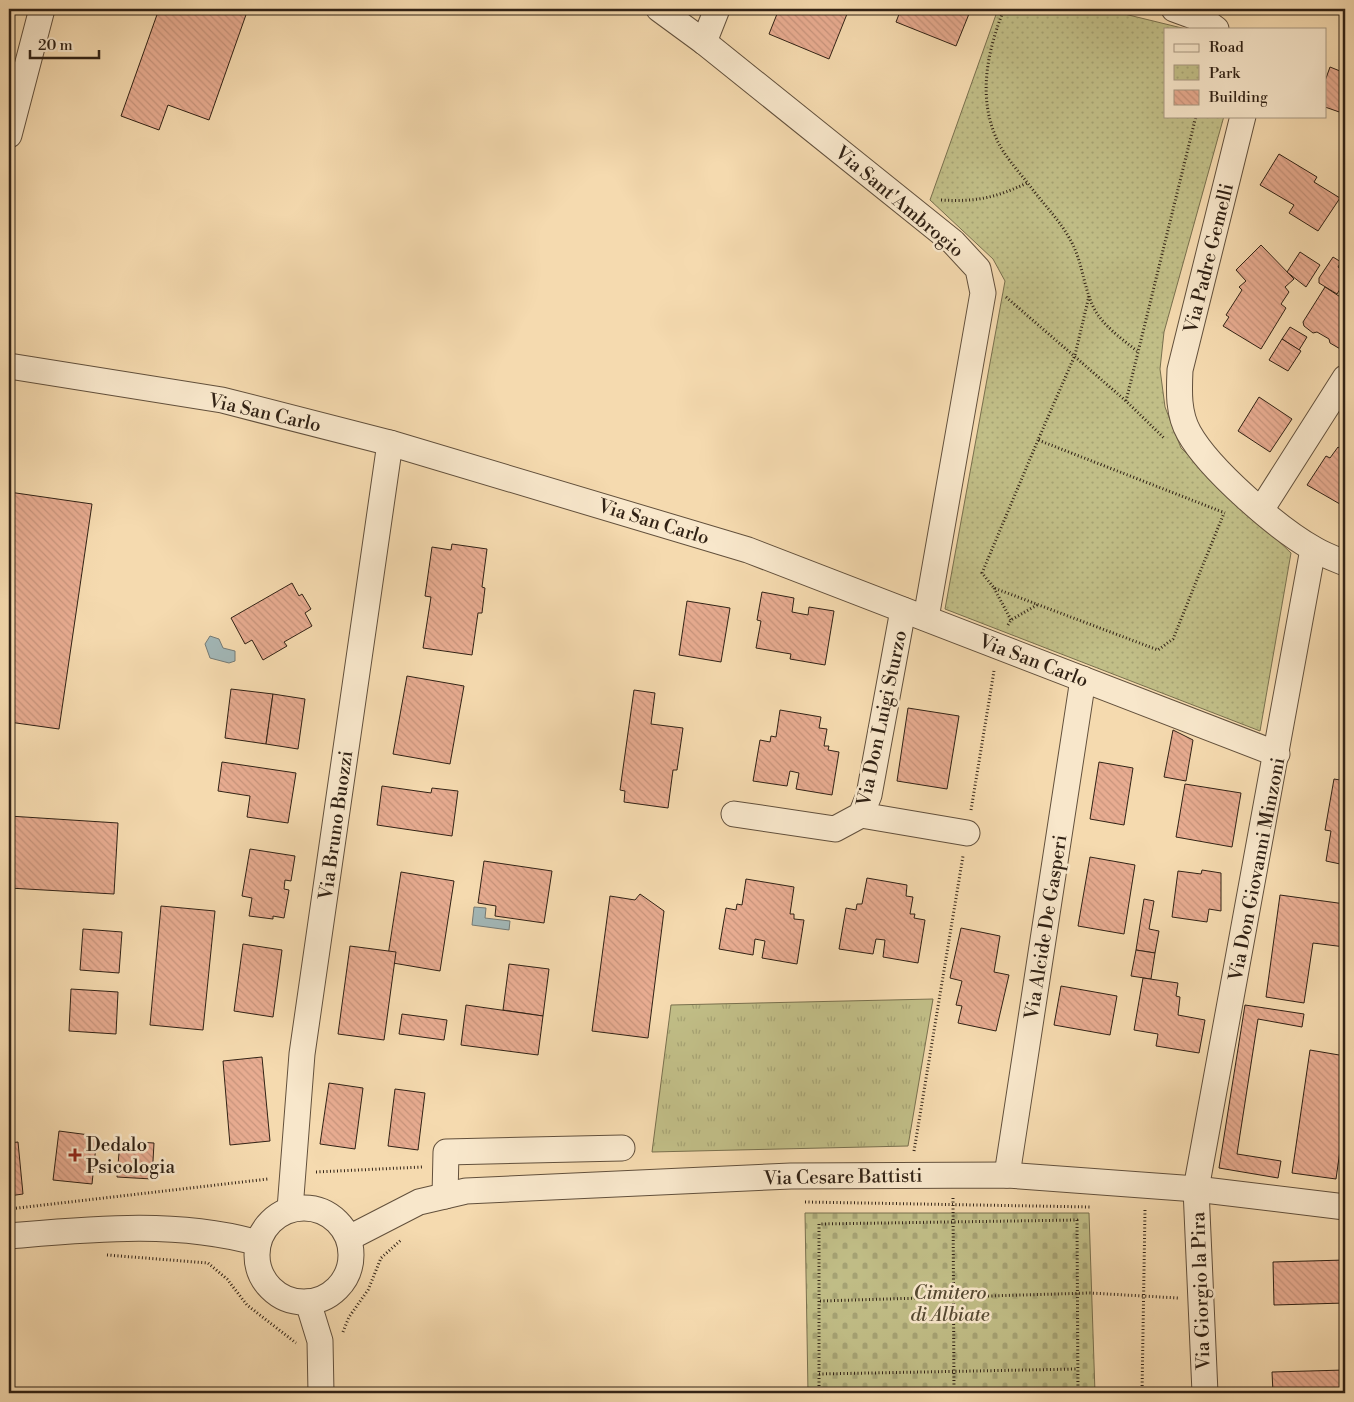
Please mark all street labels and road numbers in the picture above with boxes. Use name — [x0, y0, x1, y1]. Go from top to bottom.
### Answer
street label: Via Sant'Ambrogio — [829, 140, 969, 263]
street label: Via Padre Gemelli — [1179, 181, 1239, 337]
street label: Via San Carlo — [205, 388, 323, 438]
street label: Via San Carlo — [594, 493, 712, 550]
street label: Via Don Luigi Sturzo — [851, 628, 912, 809]
street label: Via San Carlo — [975, 629, 1092, 693]
street label: Via Bruno Buozzi — [313, 749, 358, 902]
street label: Via Don Giovanni Minzoni — [1223, 755, 1290, 984]
street label: Via Alcide De Gasperi — [1019, 833, 1072, 1022]
street label: Via Cesare Battisti — [763, 1164, 923, 1190]
street label: Via Giorgio la Pira — [1186, 1211, 1216, 1371]

